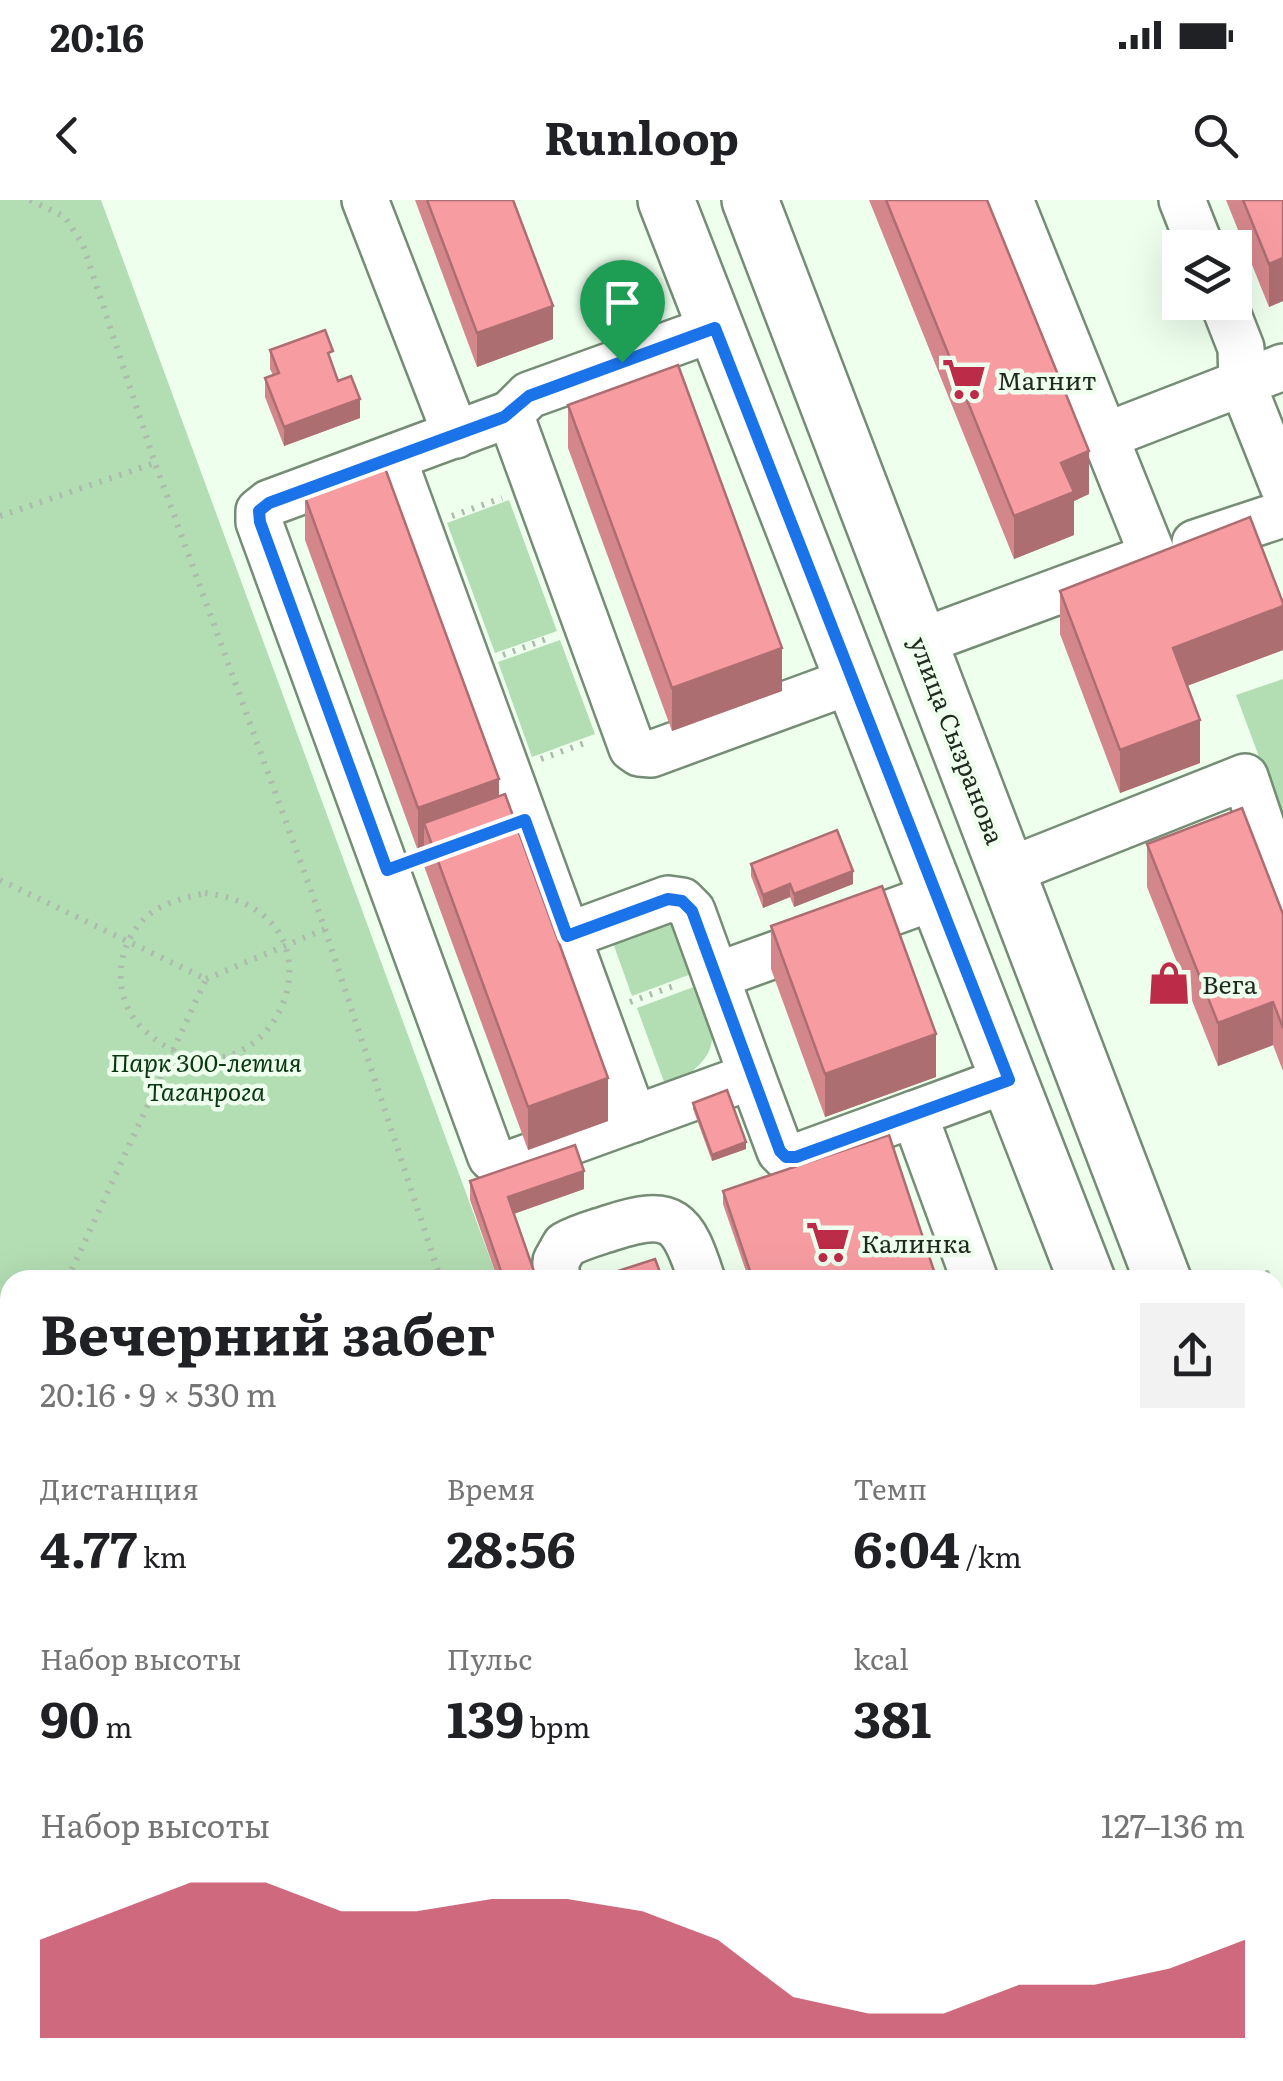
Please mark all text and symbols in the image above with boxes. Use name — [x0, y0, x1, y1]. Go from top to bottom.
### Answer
text: 20:16 — [50, 7, 144, 64]
text: Runloop — [544, 102, 739, 169]
icon: back — [40, 108, 95, 163]
icon: search — [1188, 108, 1243, 163]
map controls — [1162, 230, 1252, 320]
button: layers — [1162, 230, 1252, 320]
pin — [580, 260, 665, 363]
icon: arrive — [595, 275, 650, 330]
supermarket icon: Магнит — [940, 355, 988, 403]
place label: Магнит — [997, 361, 1096, 398]
street label: улица Сызранова — [901, 631, 1015, 850]
shop icon: Вега — [1145, 959, 1193, 1007]
place label: Вега — [1202, 965, 1258, 1002]
park label: Парк 300-летия Таганрога — [110, 1043, 302, 1109]
supermarket icon: Калинка — [804, 1218, 852, 1266]
place label: Калинка — [861, 1224, 971, 1261]
text: Вечерний забег — [40, 1290, 495, 1372]
button: share — [1140, 1303, 1245, 1408]
text: 20:16 · 9 × 530 m — [40, 1369, 277, 1417]
text: Дистанция — [40, 1467, 199, 1509]
text: Время — [447, 1467, 535, 1509]
text: Темп — [853, 1467, 927, 1509]
text: 4.77 — [40, 1509, 137, 1583]
text: 28:56 — [447, 1509, 576, 1583]
text: 6:04 — [853, 1509, 960, 1583]
text: km — [137, 1535, 187, 1577]
text: /km — [960, 1535, 1022, 1577]
text: Набор высоты — [40, 1637, 241, 1679]
text: Пульс — [447, 1637, 532, 1679]
text: kcal — [853, 1637, 909, 1679]
text: 90 — [40, 1679, 100, 1753]
text: 139 — [447, 1679, 524, 1753]
text: 381 — [853, 1679, 931, 1753]
text: m — [100, 1705, 132, 1747]
text: bpm — [524, 1705, 590, 1747]
text: Набор высоты — [40, 1800, 270, 1848]
text: 127–136 m — [1101, 1800, 1245, 1848]

